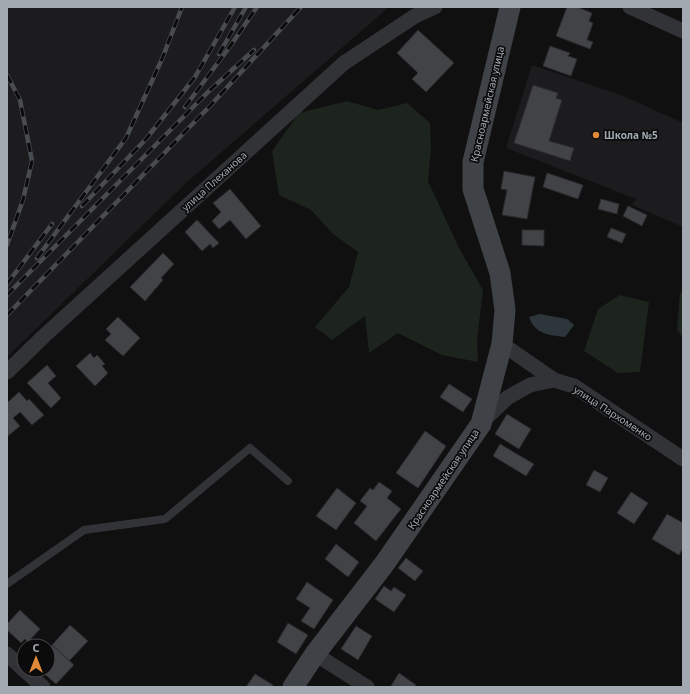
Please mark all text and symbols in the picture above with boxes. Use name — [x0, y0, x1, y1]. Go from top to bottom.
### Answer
street label: Красноармейская улица — [467, 45, 507, 163]
place label: Школа №5 — [604, 128, 658, 142]
marker: Школа №5 — [591, 130, 601, 140]
street label: улица Плеханова — [178, 148, 250, 214]
street label: улица Пархоменко — [571, 382, 655, 444]
street label: Красноармейская улица — [404, 426, 482, 532]
north arrow — [16, 638, 56, 678]
text: С — [32, 640, 40, 655]

